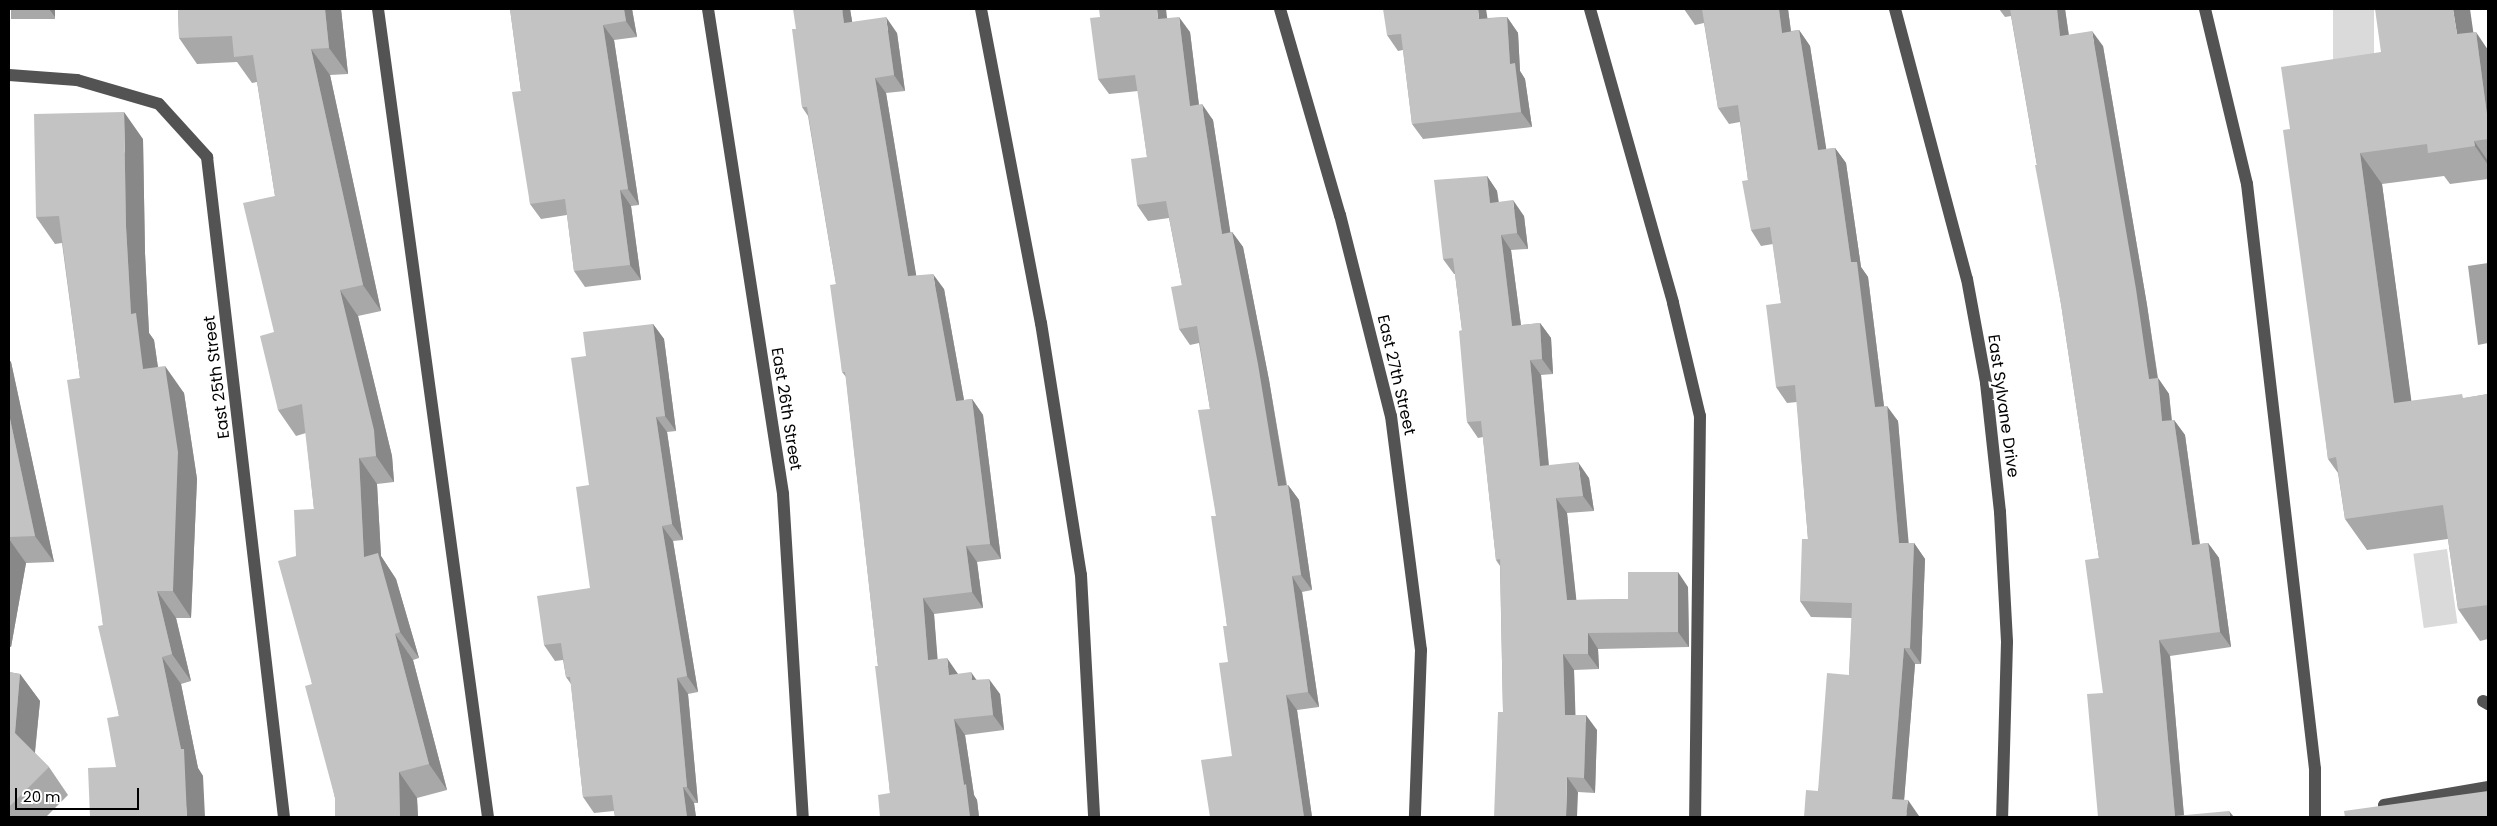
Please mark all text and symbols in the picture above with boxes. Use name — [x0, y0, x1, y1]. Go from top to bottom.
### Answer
street label: East 27th Street — [1373, 313, 1419, 437]
street label: East 25th Street — [200, 314, 234, 440]
street label: East Sylvane Drive — [1983, 333, 2023, 479]
street label: East 26th Street — [767, 346, 805, 472]
scale bar — [18, 778, 141, 810]
text: 20 m — [23, 786, 61, 807]

